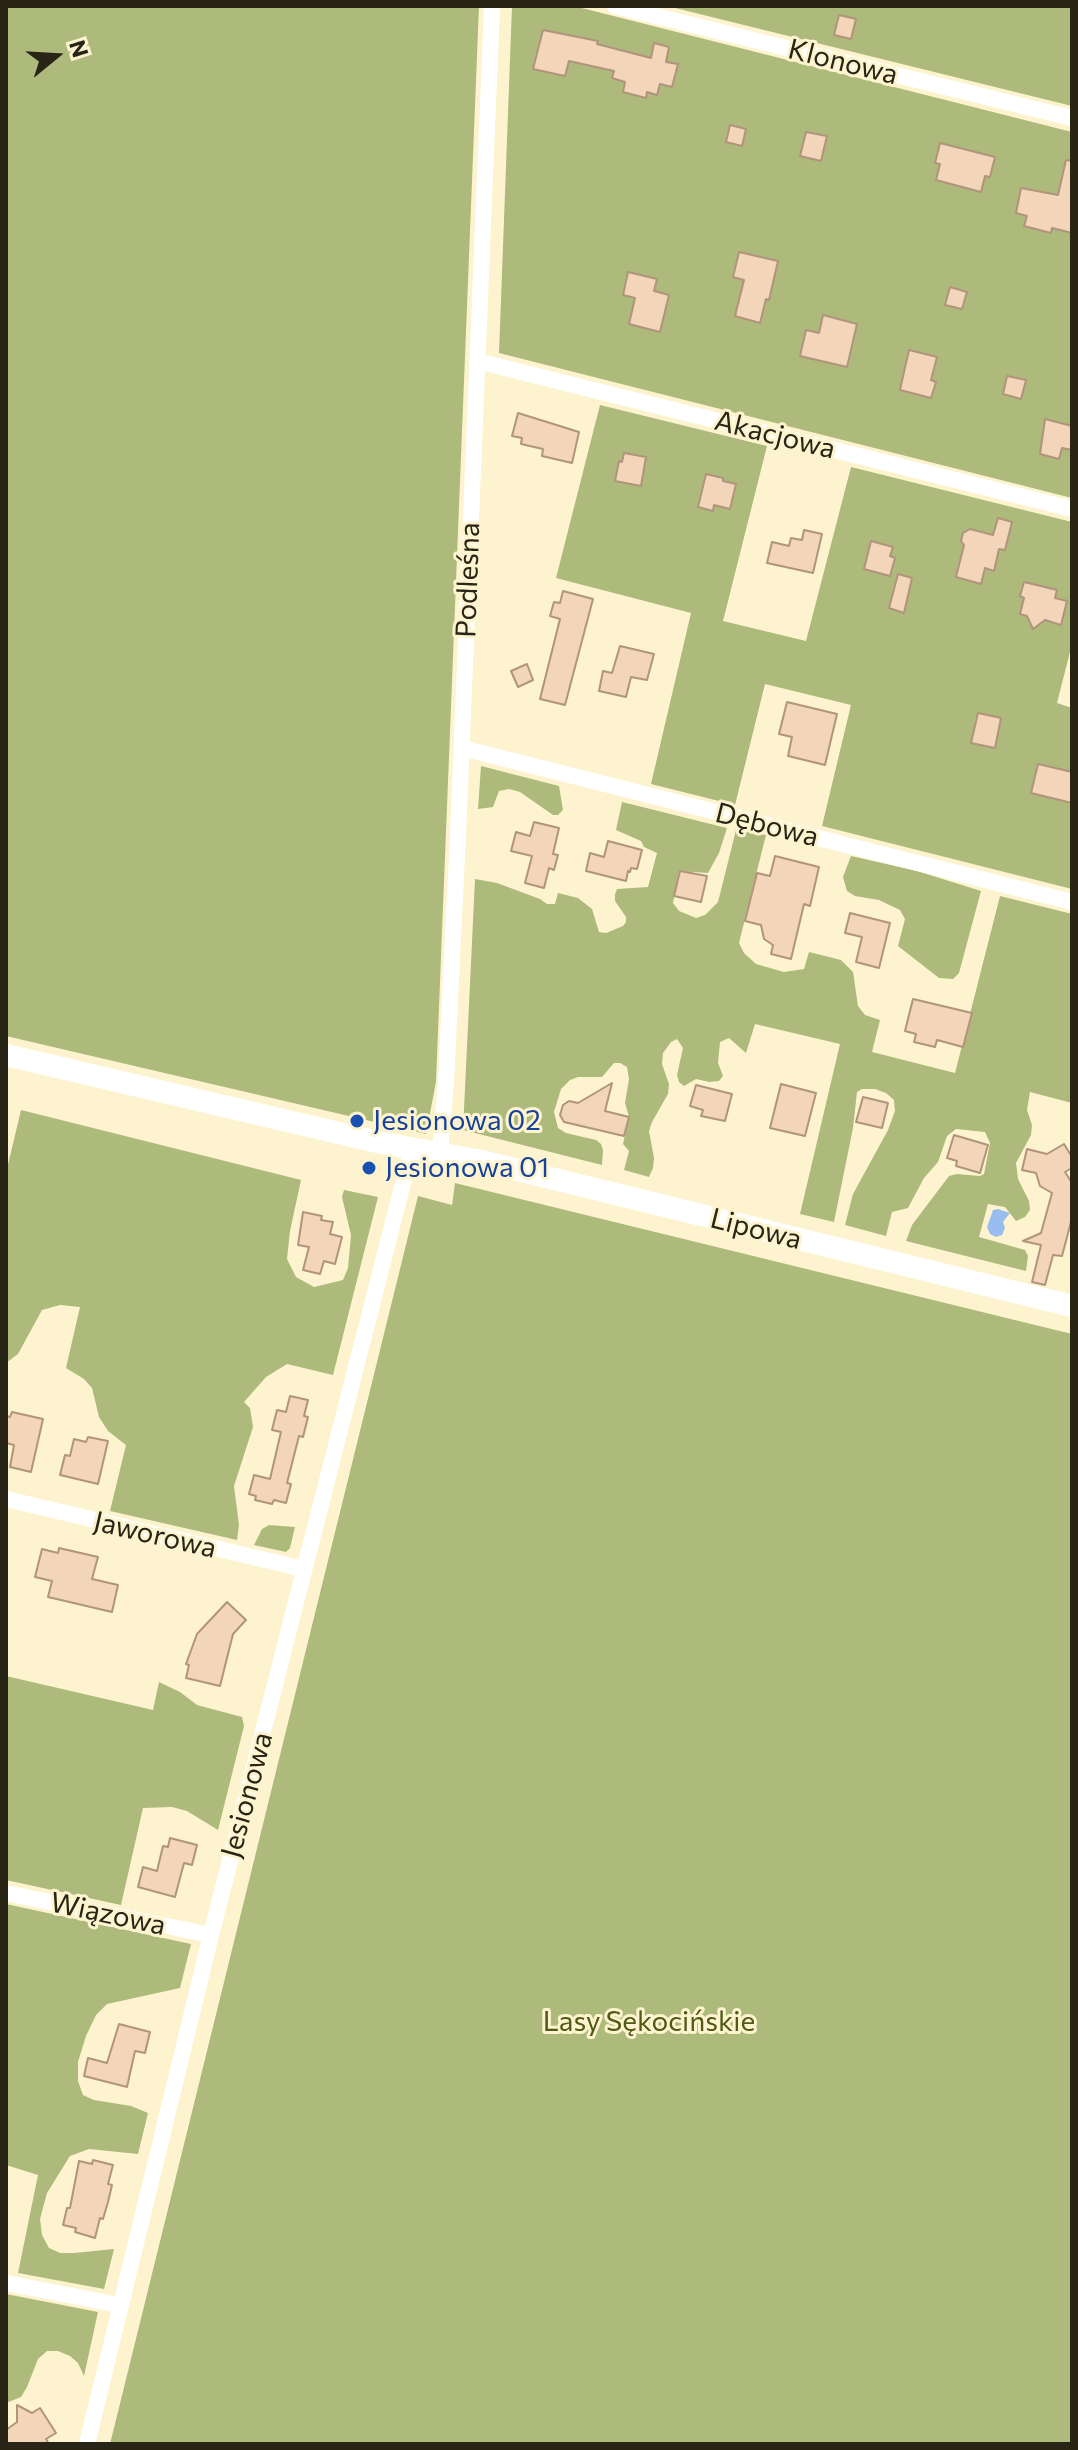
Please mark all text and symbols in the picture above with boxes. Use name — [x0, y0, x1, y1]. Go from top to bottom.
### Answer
north arrow — [16, 16, 96, 96]
street label: Klonowa — [785, 32, 901, 92]
text: N — [64, 36, 95, 60]
street label: Akacjowa — [711, 404, 839, 466]
street label: Podleśna — [449, 522, 487, 638]
street label: Dębowa — [712, 796, 822, 854]
place label: Jesionowa 02 — [373, 1104, 541, 1138]
marker: Jesionowa 02 — [348, 1112, 366, 1130]
place label: Jesionowa 01 — [385, 1151, 549, 1185]
marker: Jesionowa 01 — [360, 1159, 378, 1177]
street label: Lipowa — [707, 1201, 805, 1257]
street label: Jaworowa — [90, 1505, 220, 1565]
street label: Jesionowa — [214, 1729, 280, 1861]
street label: Wiązowa — [47, 1885, 169, 1943]
park label: Lasy Sękocińskie — [543, 2005, 755, 2039]

